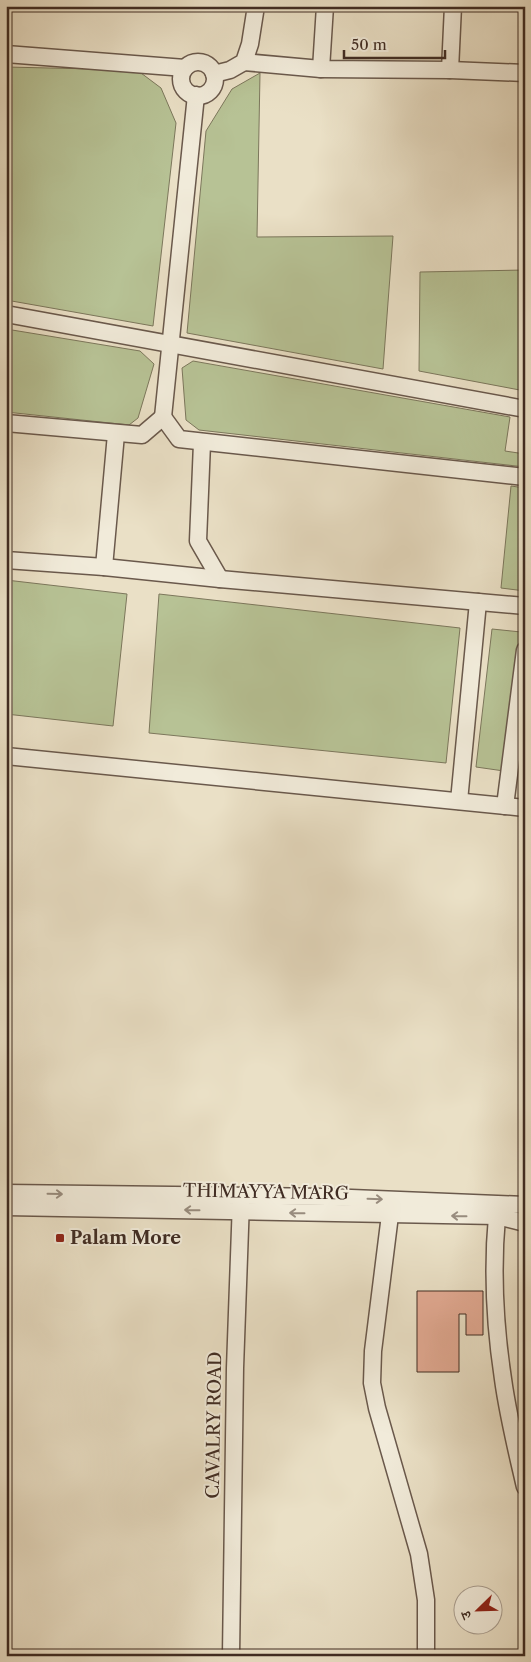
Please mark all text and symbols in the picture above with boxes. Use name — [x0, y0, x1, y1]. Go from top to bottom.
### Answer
scale bar — [344, 28, 445, 60]
text: 50 m — [351, 35, 387, 54]
street label: THIMAYYA MARG — [183, 1180, 350, 1204]
one-way arrow — [46, 1189, 63, 1199]
one-way arrow — [367, 1194, 383, 1203]
one-way arrow — [184, 1205, 200, 1215]
one-way arrow — [289, 1209, 305, 1218]
one-way arrow — [452, 1211, 468, 1221]
place label: Palam More — [70, 1227, 181, 1249]
marker: Palam More — [54, 1232, 66, 1244]
street label: CAVALRY ROAD — [202, 1351, 226, 1499]
north arrow — [454, 1584, 504, 1634]
text: उ — [456, 1607, 476, 1623]

